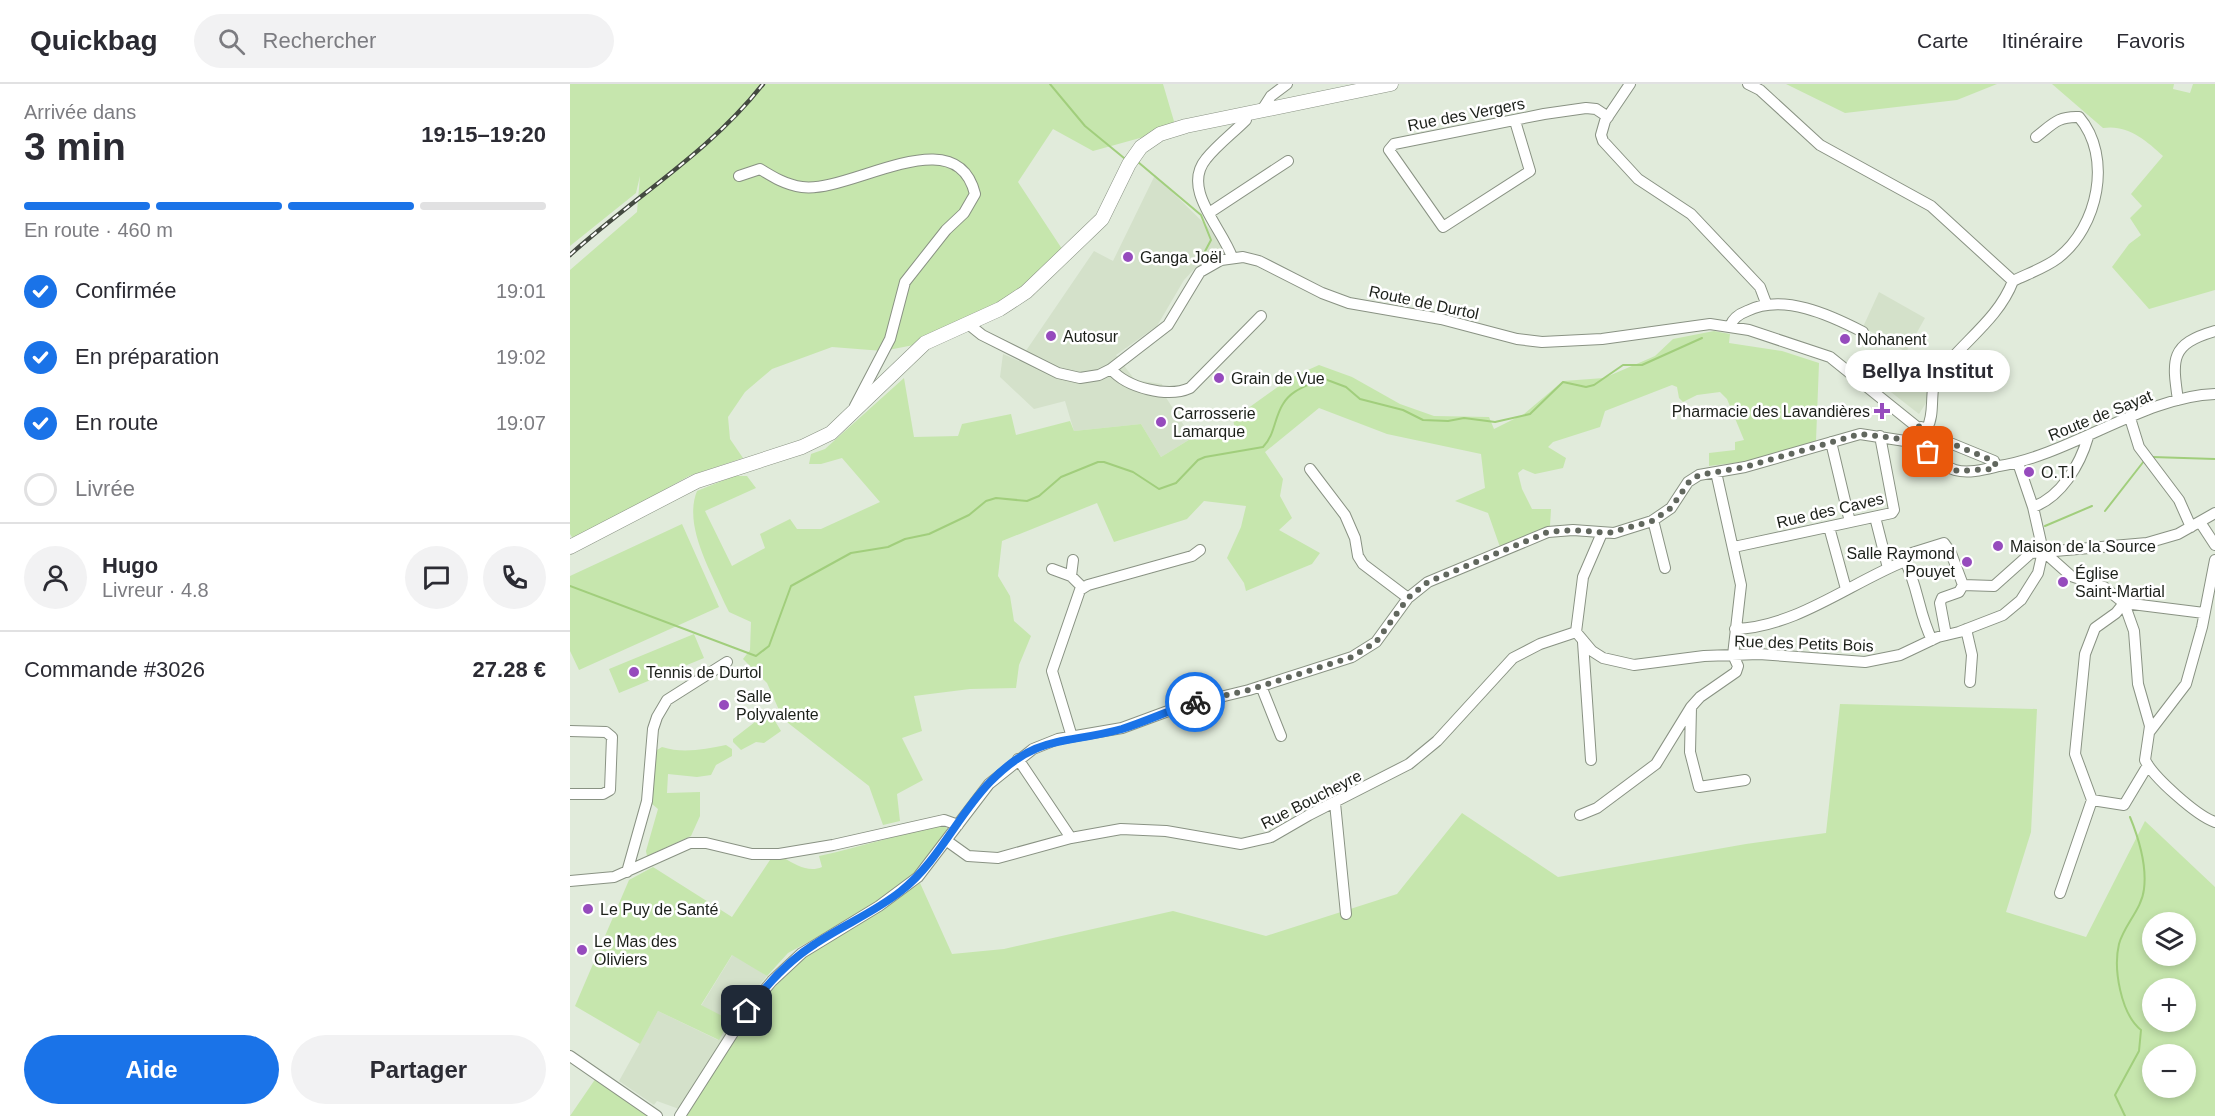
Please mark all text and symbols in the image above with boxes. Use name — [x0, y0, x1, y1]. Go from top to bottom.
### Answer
search box — [194, 14, 614, 68]
text: Quickbag — [30, 25, 158, 56]
icon: search — [215, 25, 248, 58]
text: Rechercher — [263, 28, 376, 53]
text: Carte — [1917, 29, 1968, 52]
text: Itinéraire — [2001, 29, 2083, 52]
text: Favoris — [2116, 29, 2185, 52]
street label: Rue des Vergers — [1406, 95, 1526, 134]
text: Arrivée dans — [24, 101, 136, 123]
text: 19:15–19:20 — [421, 122, 546, 147]
text: 3 min — [24, 125, 126, 168]
text: En route · 460 m — [24, 219, 173, 241]
place label: Ganga Joël — [1140, 249, 1222, 266]
marker: Ganga Joël — [1121, 250, 1135, 264]
icon: check — [24, 275, 57, 308]
text: Confirmée — [75, 278, 176, 303]
text: 19:01 — [496, 280, 546, 302]
street label: Route de Durtol — [1367, 283, 1480, 322]
place label: Autosur — [1063, 328, 1119, 345]
marker: Autosur — [1044, 329, 1058, 343]
place label: Nohanent — [1857, 331, 1927, 348]
marker: Nohanent — [1838, 332, 1852, 346]
icon: check — [24, 341, 57, 374]
text: En préparation — [75, 344, 219, 369]
text: 19:02 — [496, 346, 546, 368]
callout: Bellya Institut — [1846, 350, 2010, 392]
text: Bellya Institut — [1862, 360, 1993, 382]
place label: Grain de Vue — [1231, 370, 1325, 387]
marker: Grain de Vue — [1212, 371, 1226, 385]
street label: Route de Sayat — [2046, 387, 2155, 444]
place label: Pharmacie des Lavandières — [1672, 403, 1870, 420]
marker: Pharmacie des Lavandières — [1875, 404, 1889, 418]
place label: Carrosserie Lamarque — [1173, 405, 1256, 440]
icon: check — [24, 407, 57, 440]
text: En route — [75, 410, 158, 435]
text: 19:07 — [496, 412, 546, 434]
marker: Carrosserie Lamarque — [1154, 415, 1168, 429]
pin — [1902, 426, 1953, 477]
icon: bag — [1911, 435, 1944, 468]
place label: O.T.I — [2041, 464, 2075, 481]
marker: O.T.I — [2022, 465, 2036, 479]
text: Livrée — [75, 476, 135, 501]
street label: Rue des Caves — [1775, 490, 1885, 531]
place label: Maison de la Source — [2010, 538, 2156, 555]
marker: Maison de la Source — [1991, 539, 2005, 553]
place label: Salle Raymond Pouyet — [1847, 545, 1956, 580]
button: person — [24, 546, 87, 609]
button: chat — [405, 546, 468, 609]
button: phone — [483, 546, 546, 609]
text: Hugo — [102, 553, 158, 578]
marker: Salle Raymond Pouyet — [1960, 555, 1974, 569]
place label: Église Saint-Martial — [2075, 564, 2165, 600]
marker: Église Saint-Martial — [2056, 575, 2070, 589]
text: Livreur · 4.8 — [102, 579, 209, 601]
street label: Rue des Petits Bois — [1734, 633, 1874, 654]
text: Commande #3026 — [24, 657, 205, 682]
text: 27.28 € — [473, 657, 546, 682]
place label: Tennis de Durtol — [646, 664, 762, 681]
marker: Tennis de Durtol — [627, 665, 641, 679]
courier — [1165, 672, 1225, 732]
icon: bike — [1179, 686, 1212, 719]
place label: Salle Polyvalente — [736, 688, 819, 723]
marker: Salle Polyvalente — [717, 698, 731, 712]
street label: Rue Boucheyre — [1258, 767, 1364, 832]
place label: Le Puy de Santé — [600, 901, 718, 918]
marker: Le Puy de Santé — [581, 902, 595, 916]
map controls — [2142, 912, 2196, 1098]
button: layers — [2142, 912, 2196, 966]
place label: Le Mas des Oliviers — [594, 933, 677, 968]
marker: Le Mas des Oliviers — [575, 943, 589, 957]
button: + — [2142, 978, 2196, 1032]
pin — [721, 985, 772, 1036]
icon: home — [730, 994, 763, 1027]
button: Aide — [24, 1035, 279, 1104]
button: Partager — [291, 1035, 546, 1104]
button: − — [2142, 1044, 2196, 1098]

